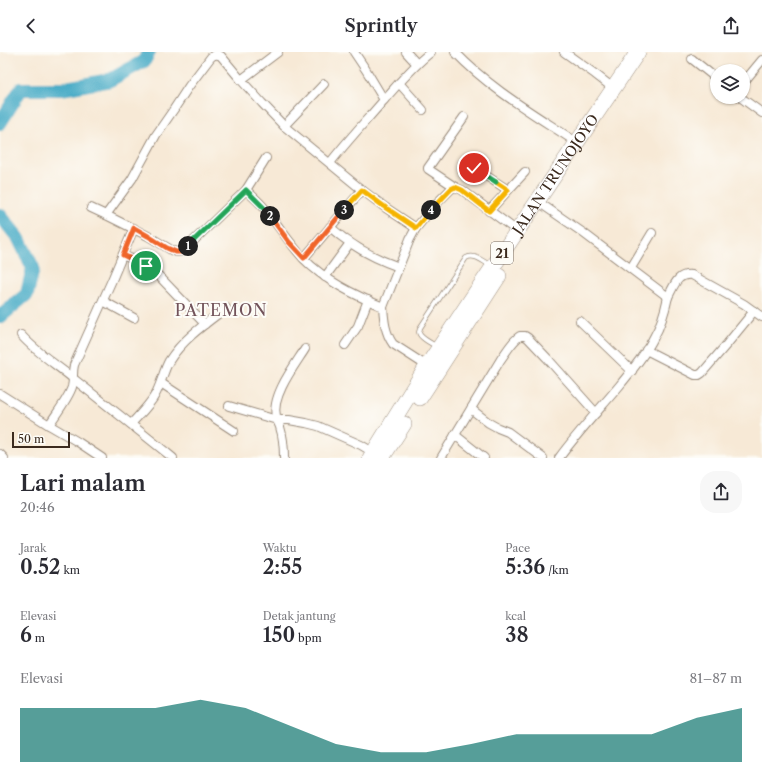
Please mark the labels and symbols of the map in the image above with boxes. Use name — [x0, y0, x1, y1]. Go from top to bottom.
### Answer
street label: JALAN TRUNOJOYO — [507, 111, 602, 240]
pin — [457, 151, 491, 185]
pin: 3 — [334, 200, 354, 220]
pin: 4 — [421, 200, 441, 220]
pin: 2 — [260, 206, 280, 226]
pin: 1 — [178, 236, 198, 256]
road number: 21 — [491, 242, 513, 264]
pin — [129, 249, 163, 283]
district label: PATEMON — [175, 300, 267, 320]
scale bar — [12, 430, 70, 449]

